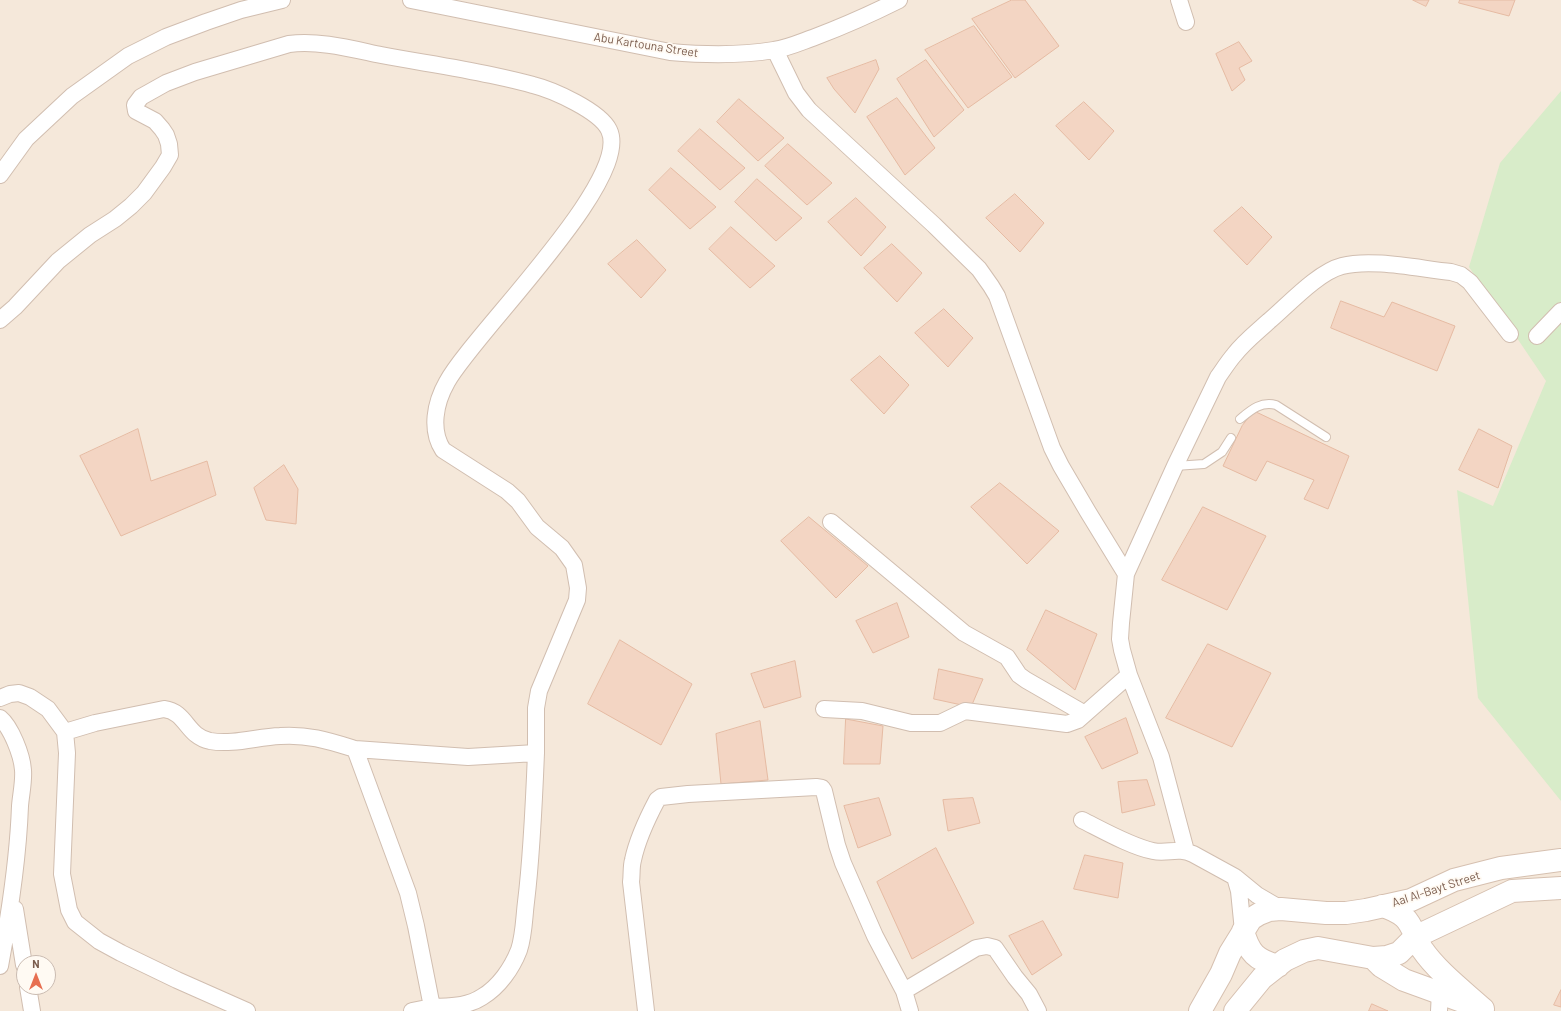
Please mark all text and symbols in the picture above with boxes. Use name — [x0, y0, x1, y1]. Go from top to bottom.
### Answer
street label: Abu Kartouna Street — [593, 30, 699, 60]
street label: Aal Al-Bayt Street — [1390, 868, 1482, 910]
north arrow — [16, 955, 56, 995]
text: N — [32, 957, 40, 970]

